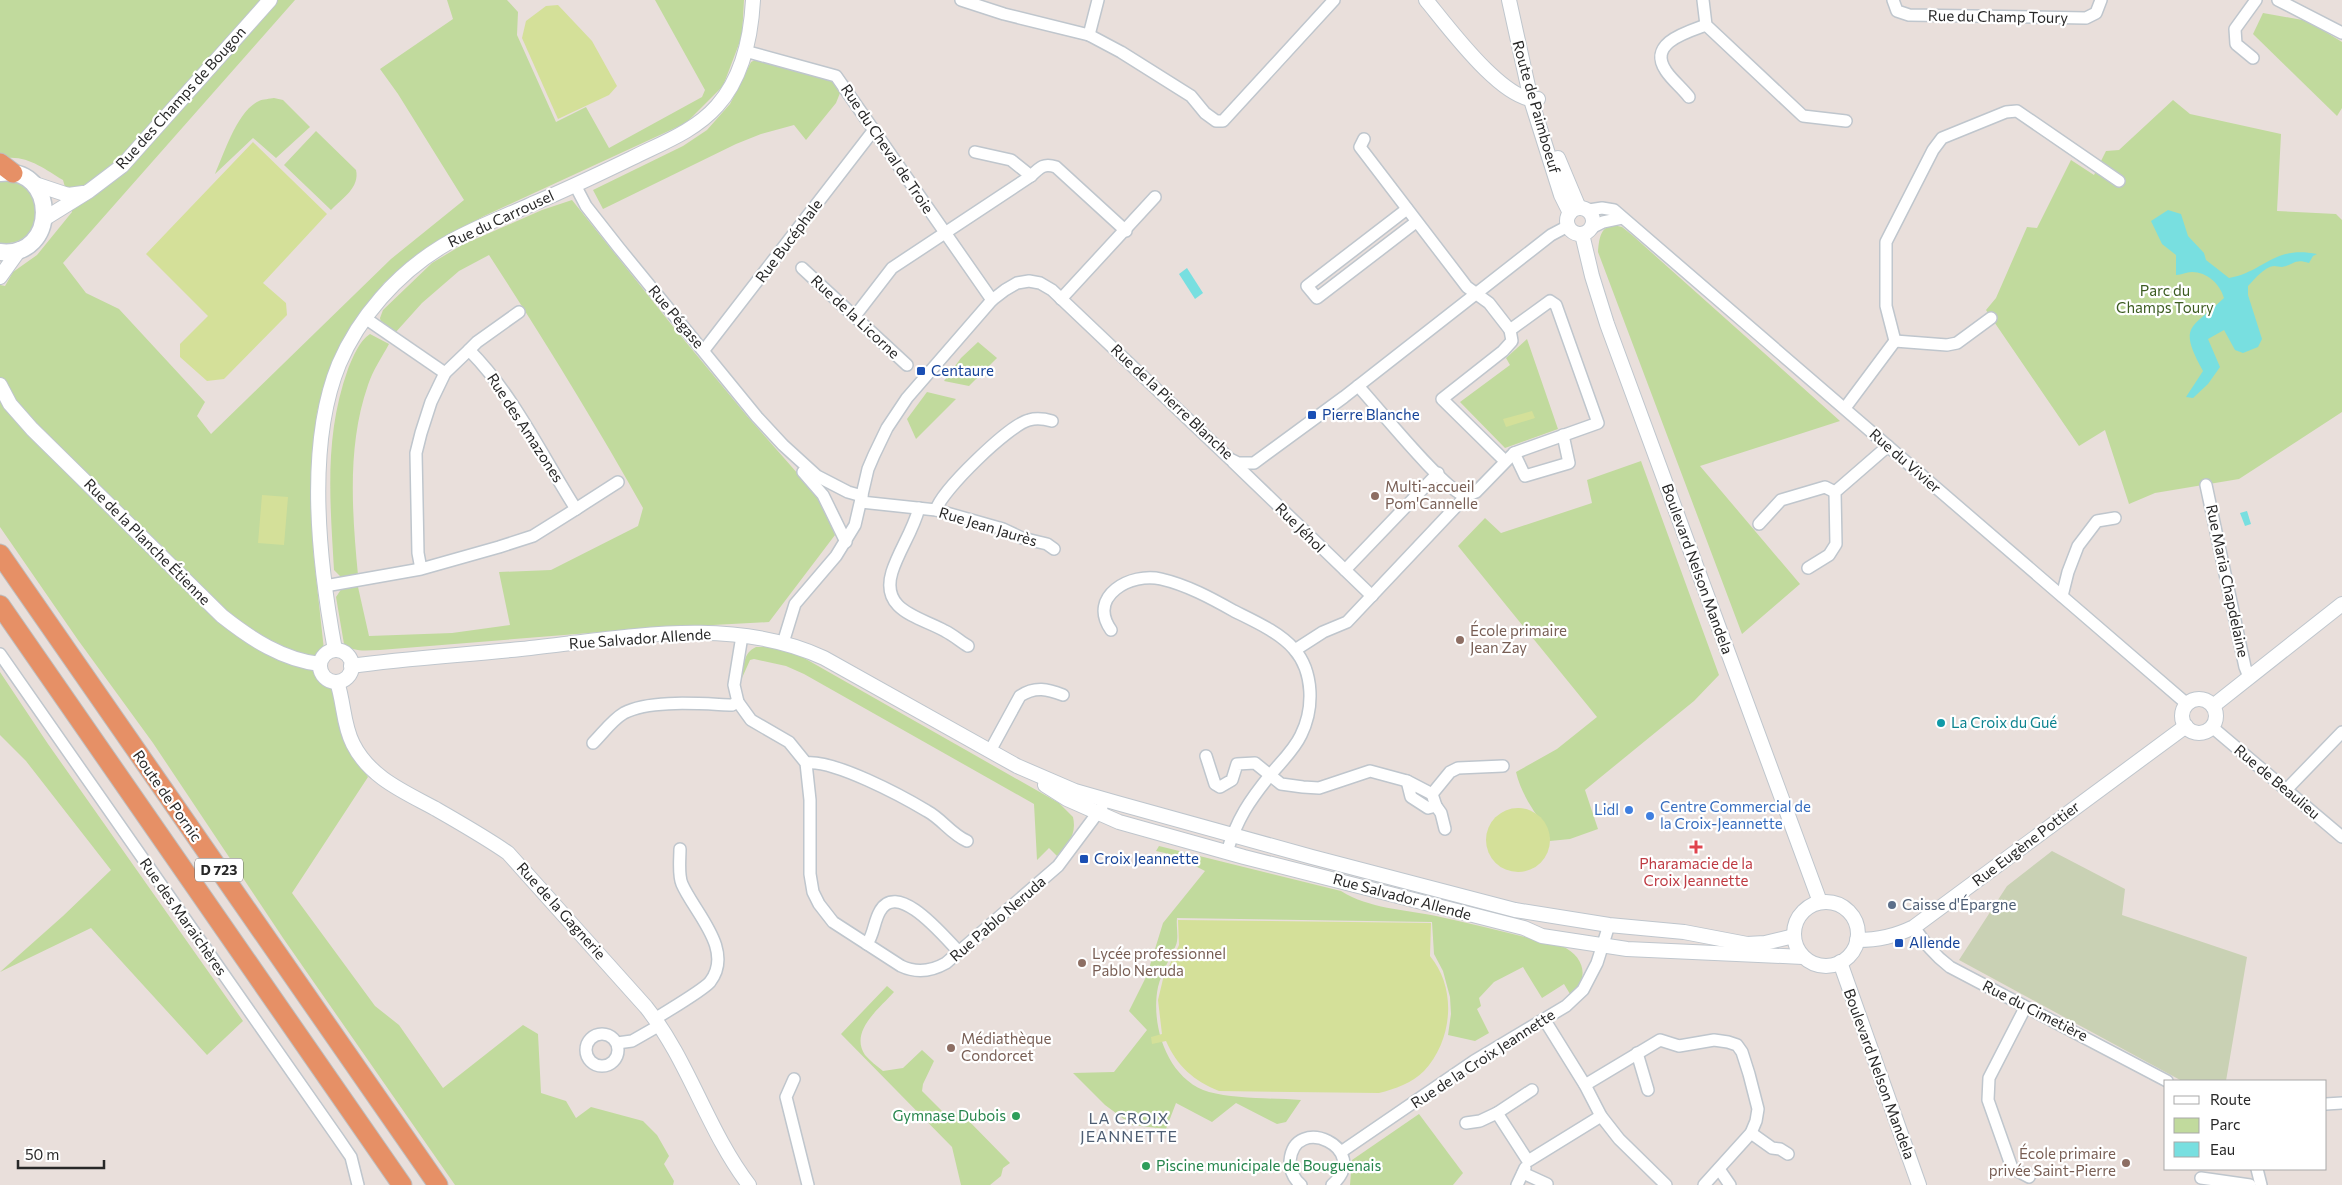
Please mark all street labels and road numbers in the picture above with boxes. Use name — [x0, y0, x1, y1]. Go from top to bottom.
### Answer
street label: Rue du Champ Toury — [1928, 6, 2068, 26]
street label: Rue des Champs de Bougon — [111, 22, 249, 172]
street label: Route de Paimboeuf — [1509, 38, 1565, 175]
street label: Rue du Cheval de Troie — [838, 80, 938, 217]
street label: Rue du Carrousel — [445, 186, 556, 251]
street label: Rue Bucéphale — [751, 195, 825, 286]
street label: Rue de la Licorne — [808, 271, 904, 362]
street label: Rue Pégase — [645, 281, 708, 352]
street label: Rue de la Pierre Blanche — [1108, 340, 1238, 463]
street label: Rue des Amazones — [484, 370, 568, 486]
street label: Rue du Vivier — [1866, 424, 1945, 496]
street label: Rue de la Planche Étienne — [81, 474, 215, 608]
street label: Boulevard Nelson Mandela — [1659, 481, 1737, 656]
street label: Rue Jéhol — [1272, 499, 1329, 556]
street label: Rue Jean Jaurès — [937, 503, 1040, 550]
street label: Rue Maria Chapdelaine — [2203, 503, 2253, 659]
street label: Rue Salvador Allende — [568, 624, 712, 652]
street label: Rue de Beaulieu — [2231, 740, 2324, 822]
street label: Route de Pornic — [130, 746, 206, 844]
street label: Rue Eugène Pottier — [1968, 797, 2083, 889]
street label: Rue des Maraichères — [136, 854, 231, 979]
road number: D 723 — [195, 858, 243, 882]
street label: Rue de la Gagnerie — [513, 858, 610, 963]
street label: Rue Salvador Allende — [1331, 869, 1474, 923]
street label: Rue Pablo Neruda — [946, 872, 1049, 965]
street label: Rue du Cimetière — [1980, 976, 2091, 1044]
street label: Boulevard Nelson Mandela — [1841, 986, 1919, 1161]
street label: Rue de la Croix Jeannette — [1407, 1005, 1558, 1111]

